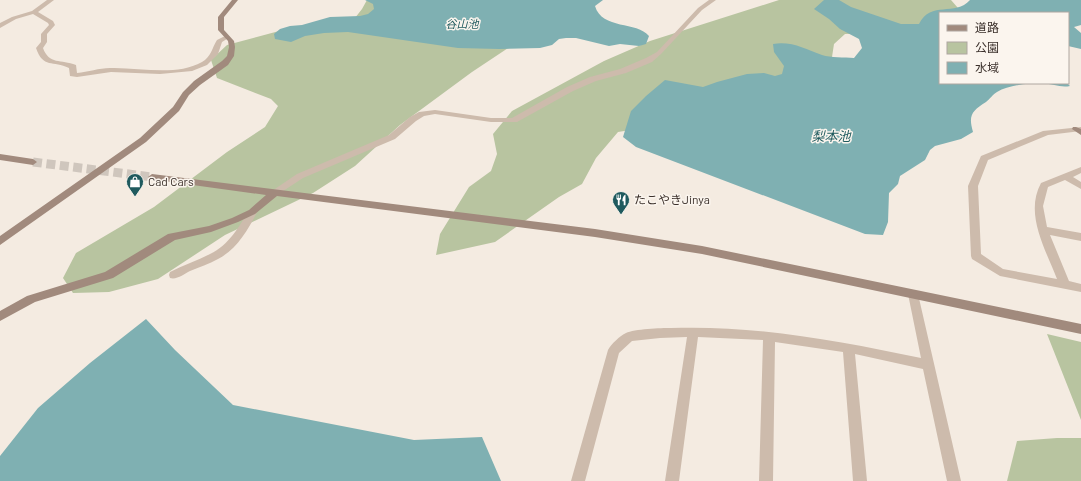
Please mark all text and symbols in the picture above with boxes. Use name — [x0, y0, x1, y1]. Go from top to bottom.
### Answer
legend — [939, 12, 1069, 84]
water label: 谷山池 — [446, 17, 479, 30]
text: 道路 — [975, 20, 999, 34]
text: 公園 — [975, 40, 999, 54]
text: 水域 — [975, 60, 999, 74]
water label: 梨本池 — [811, 128, 852, 144]
shop icon: Cad Cars — [125, 172, 145, 197]
place label: Cad Cars — [148, 174, 194, 188]
restaurant icon: たこやきJinya — [611, 190, 631, 215]
place label: たこやきJinya — [634, 192, 710, 206]

